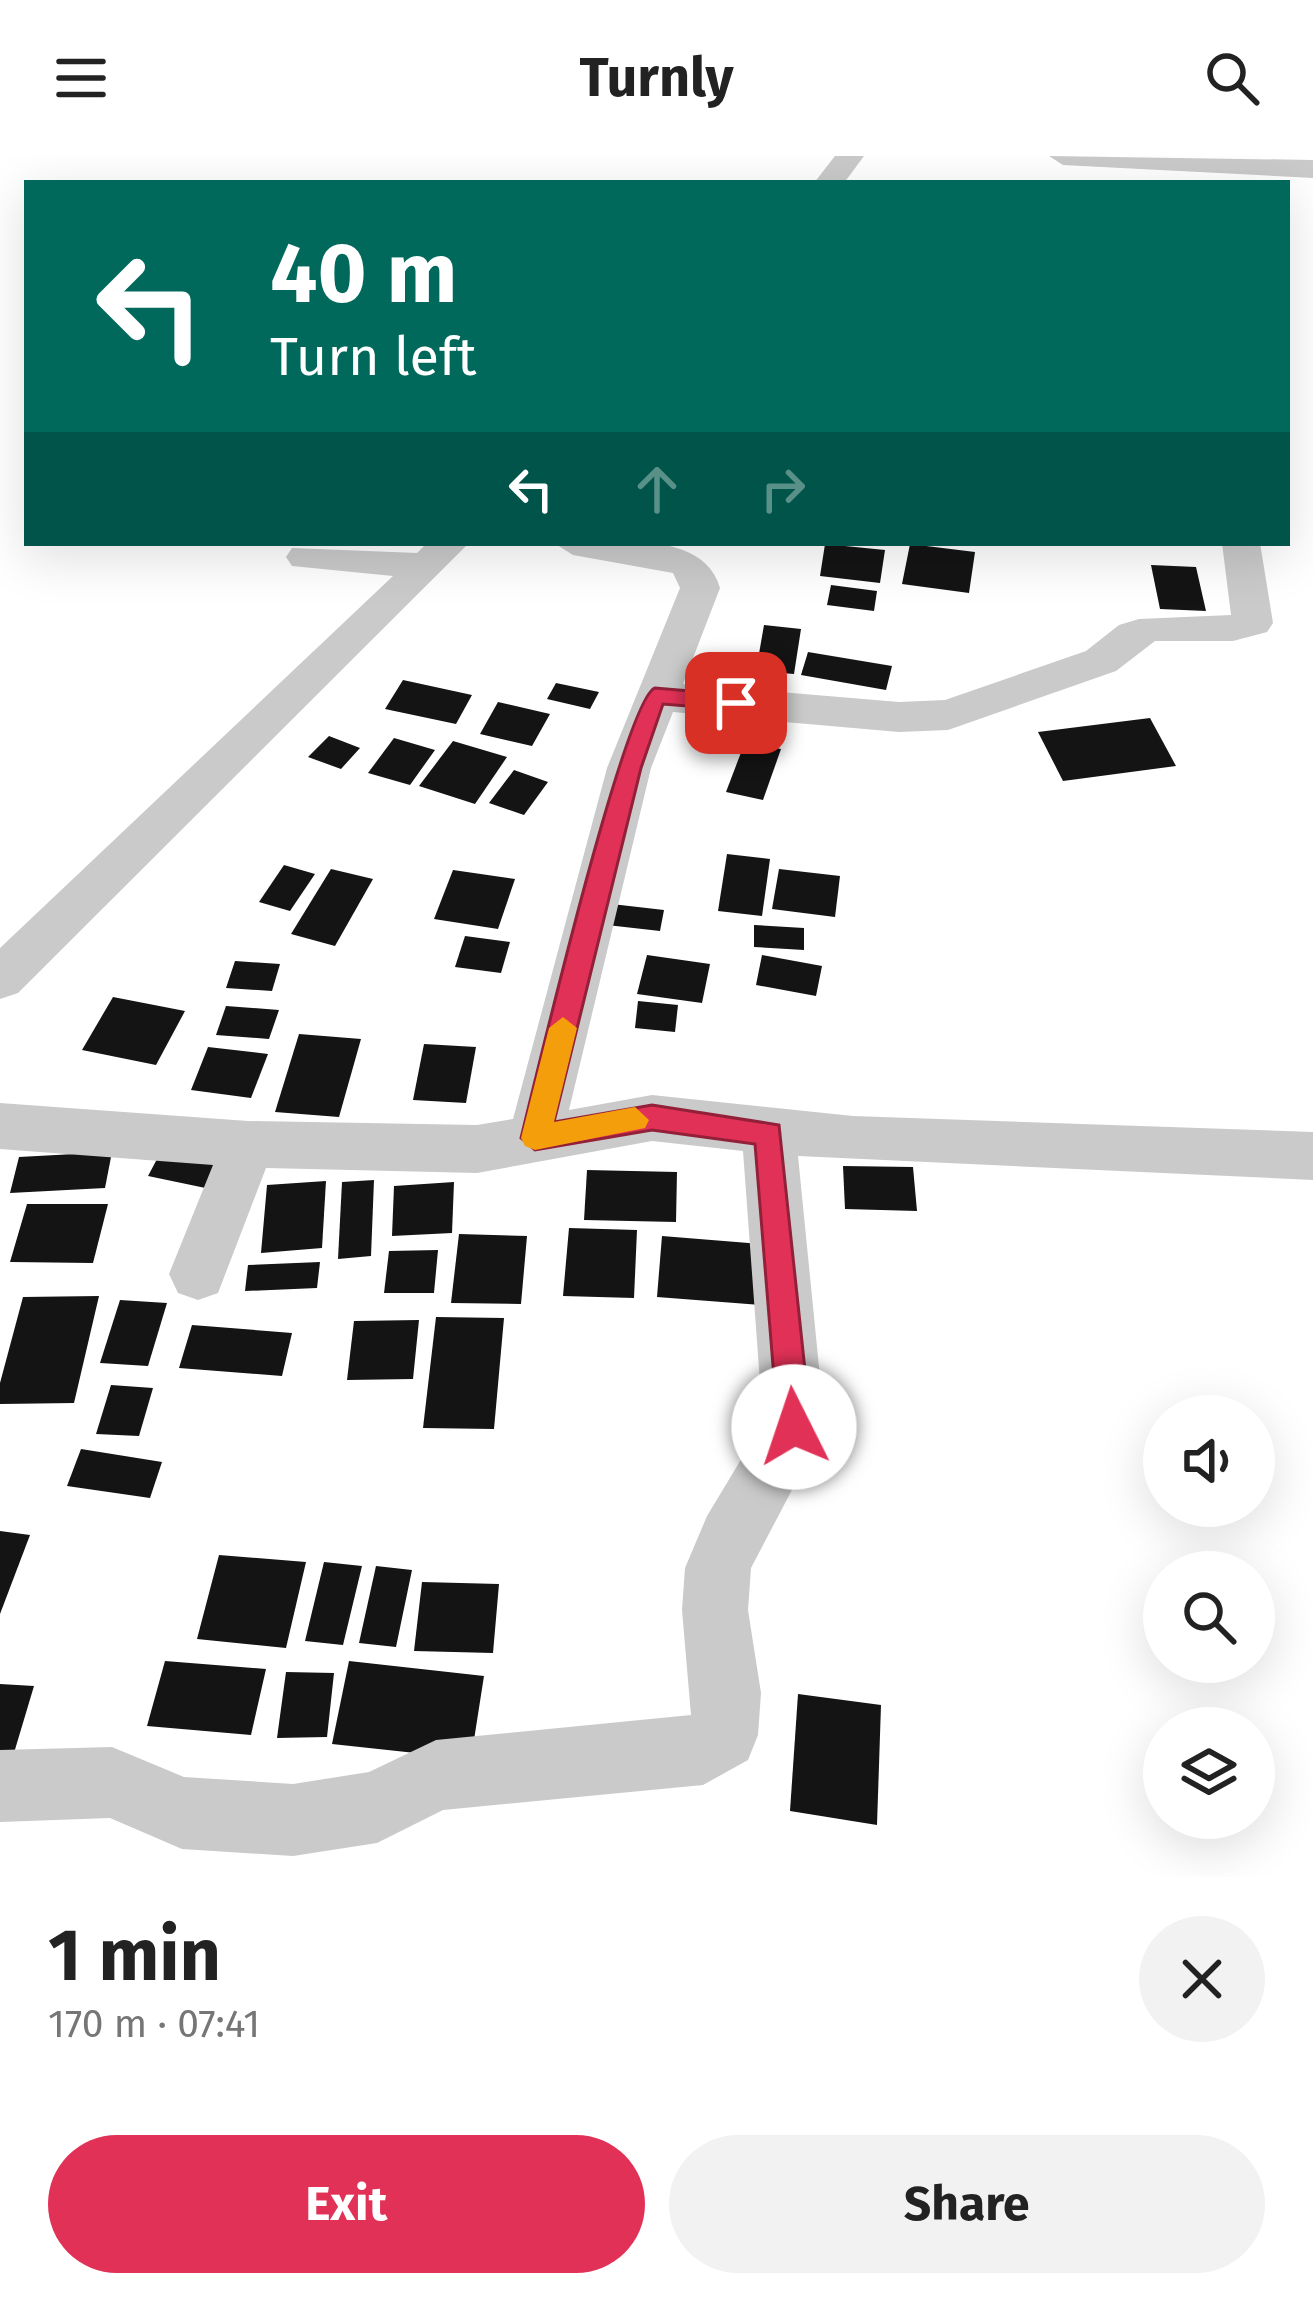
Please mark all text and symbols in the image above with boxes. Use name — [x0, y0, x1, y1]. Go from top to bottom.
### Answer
icon: menu — [48, 45, 114, 111]
icon: search — [1199, 45, 1265, 111]
text: Turnly — [579, 46, 734, 110]
text: 40 m — [270, 223, 458, 324]
icon: left — [72, 228, 228, 384]
text: Turn left — [270, 325, 477, 389]
icon: left — [498, 456, 564, 522]
icon: ahead — [624, 456, 690, 522]
icon: right — [750, 456, 816, 522]
pin — [685, 652, 787, 754]
icon: arrive — [703, 670, 769, 736]
position arrow — [731, 1364, 857, 1490]
map controls — [1143, 1395, 1275, 1839]
button: sound — [1143, 1395, 1275, 1527]
button: search — [1143, 1551, 1275, 1683]
button: layers — [1143, 1707, 1275, 1839]
text: 1 min — [48, 1913, 221, 1999]
button: close — [1139, 1916, 1265, 2042]
text: 170 m · 07:41 — [48, 2001, 260, 2047]
button: Exit — [48, 2135, 645, 2273]
button: Share — [669, 2135, 1265, 2273]

